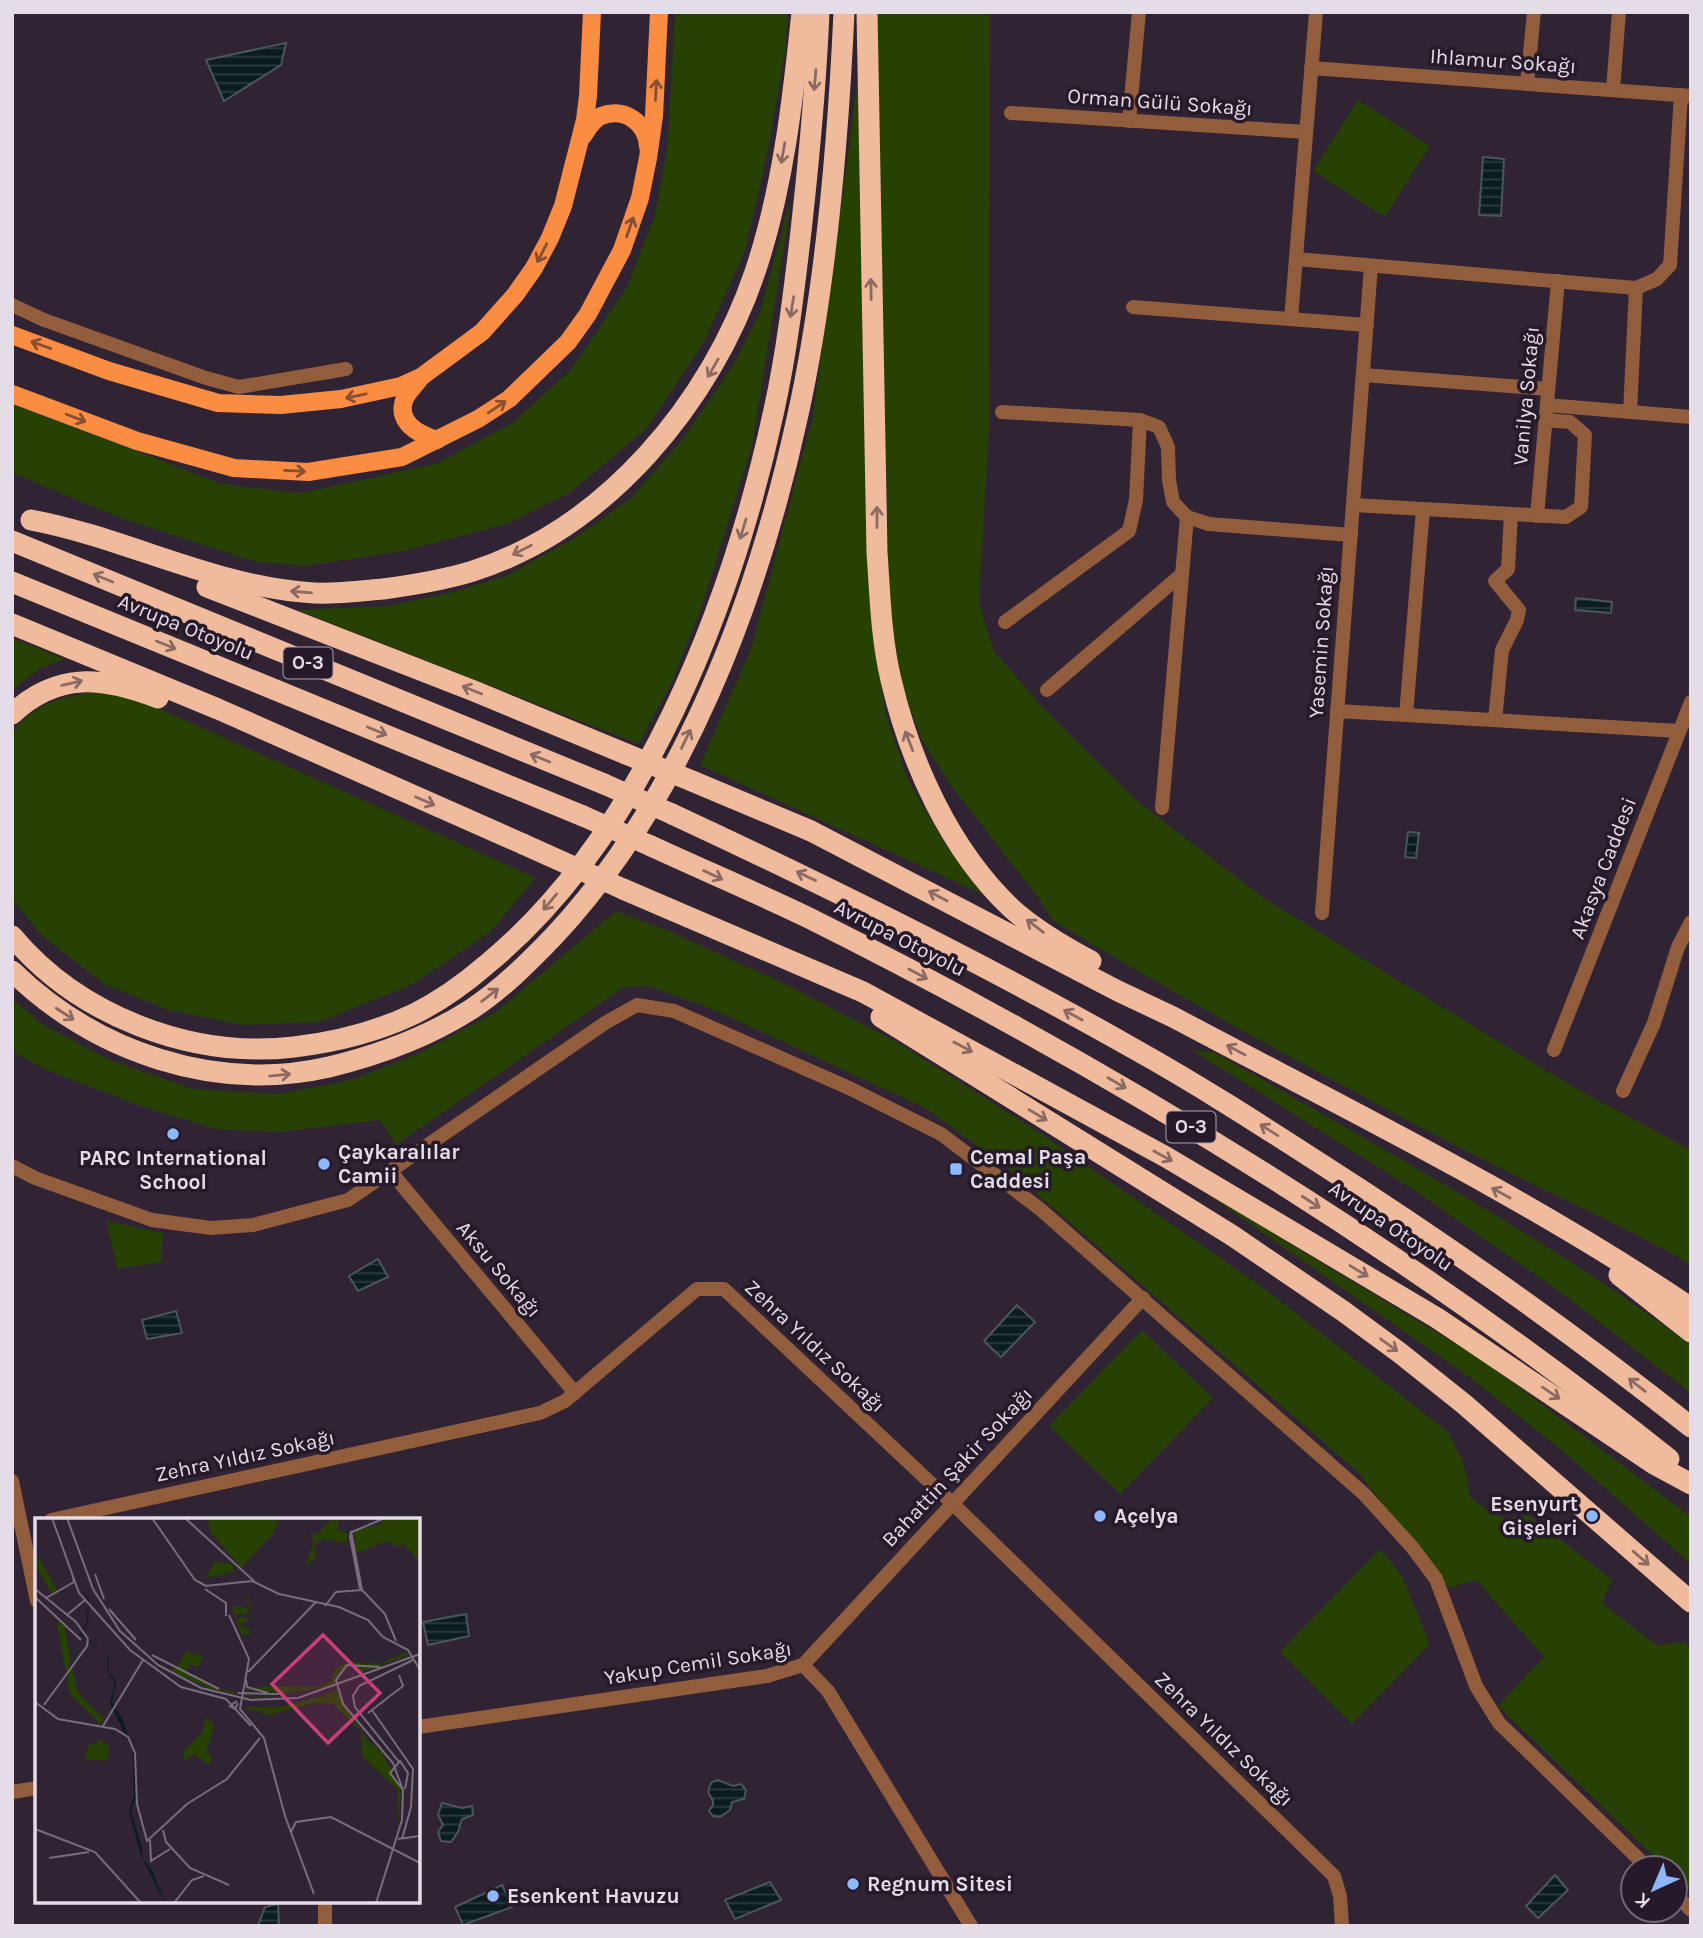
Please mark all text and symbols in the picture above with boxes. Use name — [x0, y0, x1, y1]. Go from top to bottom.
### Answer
street label: Ihlamur Sokağı — [1429, 44, 1577, 78]
one-way arrow — [808, 69, 821, 91]
one-way arrow — [649, 78, 662, 101]
street label: Orman Gülü Sokağı — [1067, 84, 1253, 120]
one-way arrow — [775, 141, 789, 164]
one-way arrow — [625, 217, 637, 239]
one-way arrow — [534, 242, 548, 263]
one-way arrow — [865, 278, 878, 301]
one-way arrow — [785, 295, 798, 318]
street label: Vanilya Sokağı — [1508, 325, 1544, 467]
one-way arrow — [30, 338, 52, 350]
one-way arrow — [706, 357, 720, 377]
one-way arrow — [345, 389, 368, 403]
one-way arrow — [486, 400, 506, 414]
one-way arrow — [65, 413, 86, 425]
one-way arrow — [284, 465, 307, 478]
one-way arrow — [870, 505, 884, 528]
one-way arrow — [736, 517, 748, 539]
one-way arrow — [512, 543, 533, 557]
street label: Yasemin Sokağı — [1304, 565, 1338, 719]
one-way arrow — [93, 571, 115, 584]
one-way arrow — [290, 585, 313, 598]
street label: Avrupa Otoyolu — [115, 589, 257, 665]
one-way arrow — [155, 639, 176, 652]
road number: O-3 — [284, 648, 332, 678]
one-way arrow — [60, 676, 83, 690]
one-way arrow — [462, 683, 484, 696]
one-way arrow — [365, 726, 387, 739]
one-way arrow — [680, 729, 694, 750]
one-way arrow — [901, 730, 914, 752]
one-way arrow — [530, 751, 552, 764]
street label: Akasya Caddesi — [1565, 794, 1641, 942]
one-way arrow — [414, 795, 435, 808]
one-way arrow — [702, 869, 723, 882]
one-way arrow — [796, 869, 817, 882]
one-way arrow — [929, 889, 949, 903]
one-way arrow — [543, 893, 558, 911]
street label: Avrupa Otoyolu — [830, 895, 970, 981]
one-way arrow — [1025, 919, 1044, 934]
one-way arrow — [907, 967, 928, 981]
one-way arrow — [480, 987, 498, 1002]
one-way arrow — [55, 1007, 74, 1022]
one-way arrow — [1063, 1008, 1084, 1021]
one-way arrow — [952, 1041, 973, 1054]
one-way arrow — [1226, 1043, 1247, 1057]
one-way arrow — [268, 1068, 291, 1081]
one-way arrow — [1107, 1076, 1127, 1090]
one-way arrow — [1027, 1109, 1047, 1123]
road number: O-3 — [1166, 1112, 1216, 1142]
one-way arrow — [1259, 1123, 1279, 1137]
marker: PARC International School — [165, 1126, 181, 1142]
place label: Çaykaralılar Camii — [338, 1140, 460, 1188]
place label: Cemal Paşa Caddesi — [970, 1145, 1086, 1193]
place label: PARC International School — [79, 1146, 267, 1194]
one-way arrow — [1152, 1149, 1172, 1163]
marker: Çaykaralılar Camii — [316, 1156, 332, 1172]
marker: Cemal Paşa Caddesi — [948, 1161, 964, 1177]
street label: Avrupa Otoyolu — [1325, 1176, 1457, 1276]
one-way arrow — [1492, 1186, 1512, 1200]
one-way arrow — [1301, 1195, 1320, 1210]
street label: Aksu Sokağı — [452, 1216, 546, 1322]
one-way arrow — [1348, 1264, 1368, 1278]
street label: Zehra Yıldız Sokağı — [740, 1275, 890, 1417]
one-way arrow — [1379, 1338, 1398, 1352]
one-way arrow — [1628, 1377, 1647, 1392]
street label: Bahattin Şakir Sokağı — [877, 1382, 1037, 1552]
one-way arrow — [1540, 1386, 1560, 1400]
street label: Zehra Yıldız Sokağı — [153, 1425, 337, 1487]
place label: Esenyurt Gişeleri — [1490, 1492, 1578, 1540]
place label: Açelya — [1114, 1504, 1179, 1528]
marker: Açelya — [1092, 1508, 1108, 1524]
marker: Esenyurt Gişeleri — [1584, 1508, 1600, 1524]
inset map — [35, 1518, 420, 1903]
one-way arrow — [1632, 1550, 1650, 1566]
street label: Yakup Cemil Sokağı — [602, 1636, 794, 1690]
street label: Zehra Yıldız Sokağı — [1150, 1667, 1298, 1811]
north arrow — [1619, 1854, 1689, 1924]
place label: Regnum Sitesi — [867, 1872, 1013, 1896]
marker: Regnum Sitesi — [845, 1876, 861, 1892]
place label: Esenkent Havuzu — [507, 1884, 680, 1908]
marker: Esenkent Havuzu — [485, 1888, 501, 1904]
text: K — [1630, 1888, 1655, 1913]

